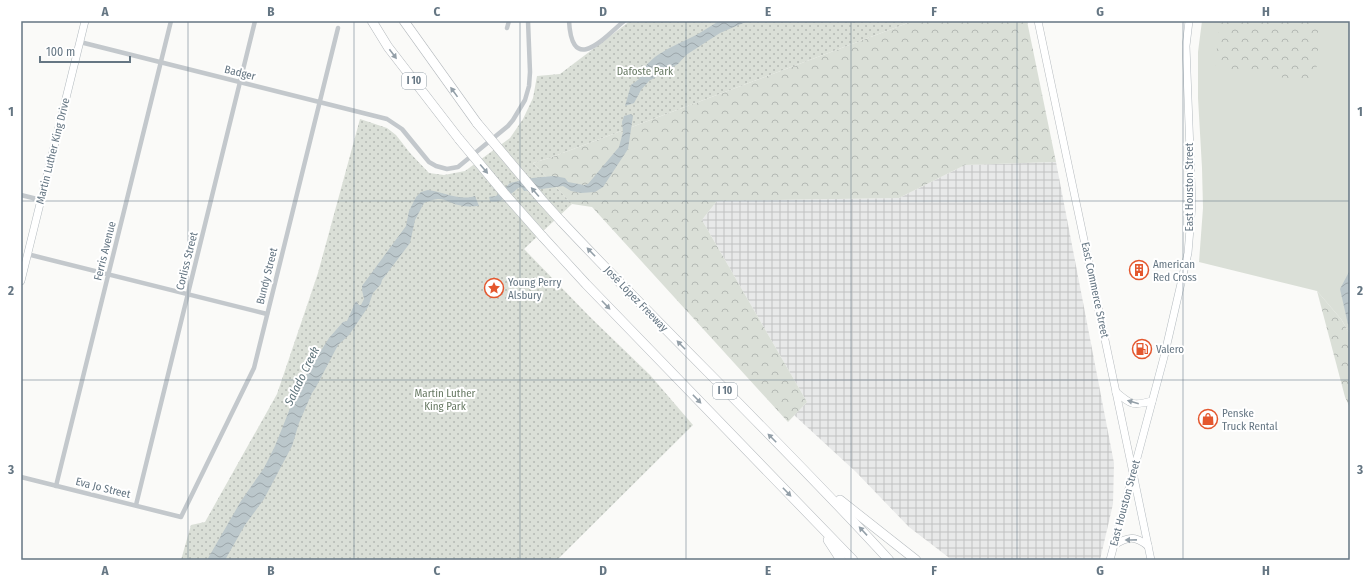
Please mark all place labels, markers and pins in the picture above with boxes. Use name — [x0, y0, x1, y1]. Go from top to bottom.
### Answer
place label: American Red Cross — [1153, 258, 1197, 284]
building icon: American Red Cross — [1128, 259, 1150, 281]
place label: Young Perry Alsbury — [508, 276, 561, 302]
place icon: Young Perry Alsbury — [483, 277, 505, 299]
fuel station icon: Valero — [1131, 338, 1153, 360]
place label: Valero — [1156, 343, 1184, 356]
place label: Penske Truck Rental — [1222, 407, 1278, 433]
shop icon: Penske Truck Rental — [1197, 408, 1219, 430]

